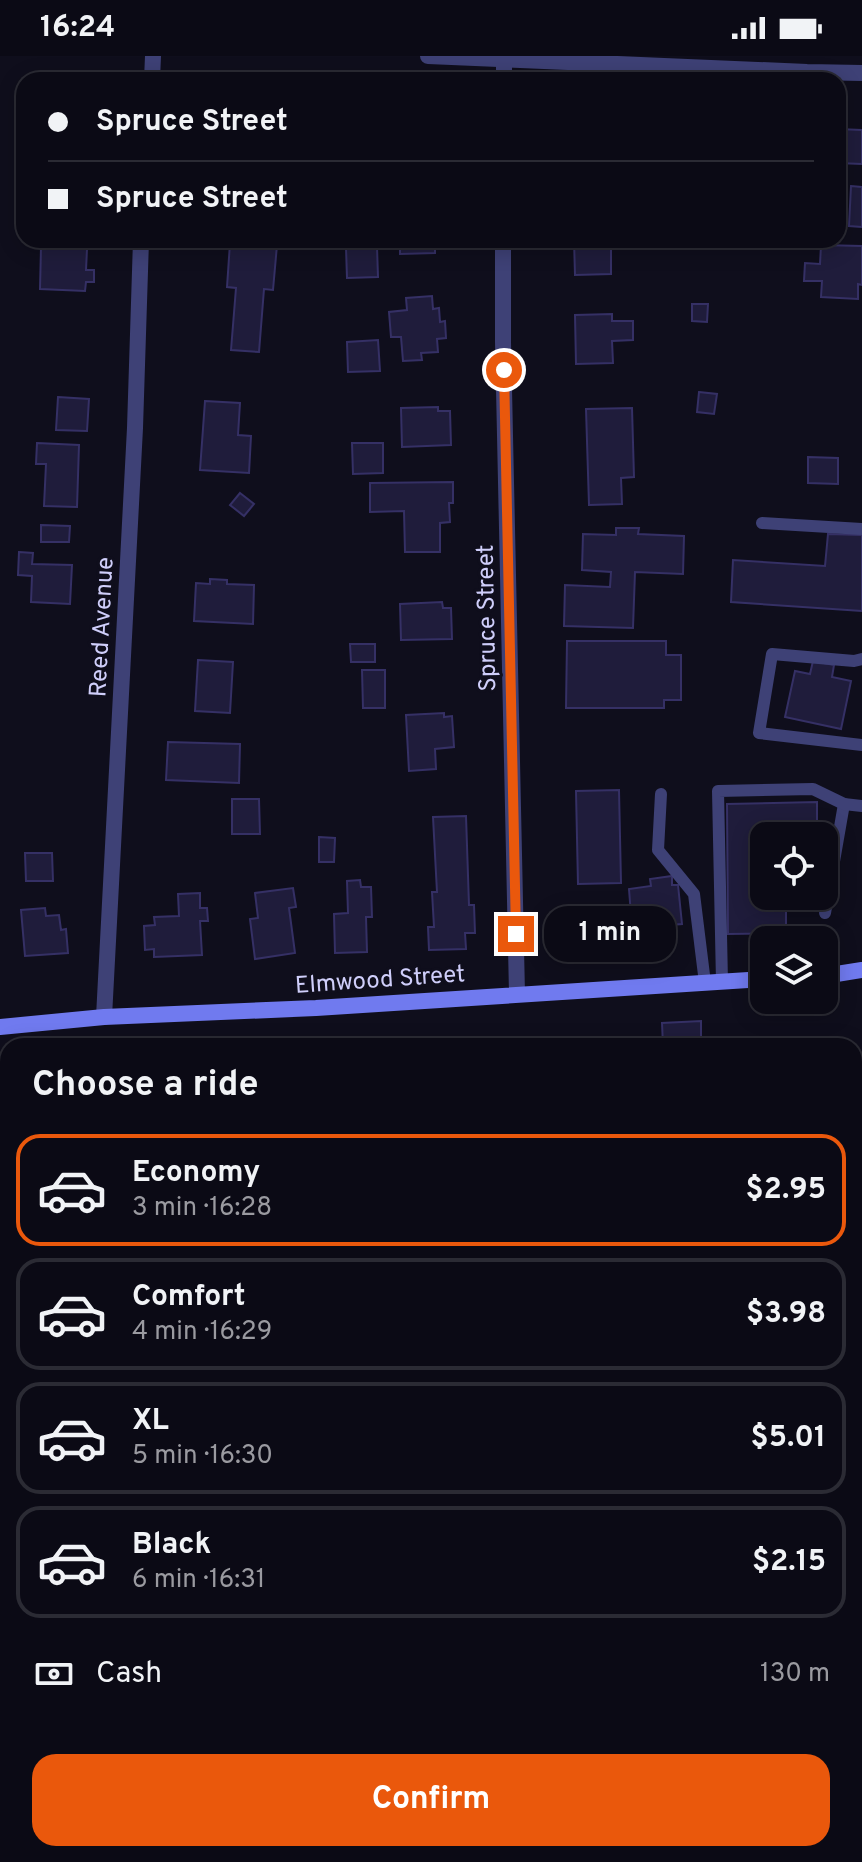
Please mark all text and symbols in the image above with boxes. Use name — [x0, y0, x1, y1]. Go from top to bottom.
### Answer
text: 16:24 — [40, 10, 115, 47]
text: Spruce Street — [96, 104, 288, 141]
text: Spruce Street — [96, 181, 288, 218]
route start — [486, 352, 522, 388]
street label: Spruce Street — [472, 544, 504, 692]
street label: Reed Avenue — [84, 556, 122, 698]
map controls — [750, 822, 838, 1014]
button: locate — [750, 822, 838, 910]
callout: 1 min — [544, 906, 676, 962]
route end — [498, 916, 534, 952]
text: 1 min — [579, 917, 641, 950]
button: layers — [750, 926, 838, 1014]
street label: Elmwood Street — [294, 960, 466, 1002]
text: Choose a ride — [32, 1063, 258, 1109]
icon: car — [36, 1154, 108, 1226]
text: Economy — [132, 1155, 260, 1192]
text: $2.95 — [745, 1172, 826, 1209]
text: 3 min · 16:28 — [132, 1192, 272, 1225]
icon: car — [36, 1278, 108, 1350]
text: Comfort — [132, 1279, 245, 1316]
text: $3.98 — [746, 1296, 826, 1333]
text: 4 min · 16:29 — [132, 1316, 272, 1349]
icon: car — [36, 1402, 108, 1474]
text: XL — [132, 1403, 169, 1440]
text: $5.01 — [751, 1420, 826, 1457]
text: 5 min · 16:30 — [132, 1440, 273, 1473]
icon: car — [36, 1526, 108, 1598]
text: Black — [132, 1527, 211, 1564]
text: $2.15 — [752, 1544, 826, 1581]
text: 6 min · 16:31 — [132, 1564, 265, 1597]
icon: cash — [32, 1652, 76, 1696]
text: Cash — [96, 1656, 162, 1693]
text: 130 m — [760, 1658, 830, 1691]
button: Confirm — [32, 1754, 830, 1846]

